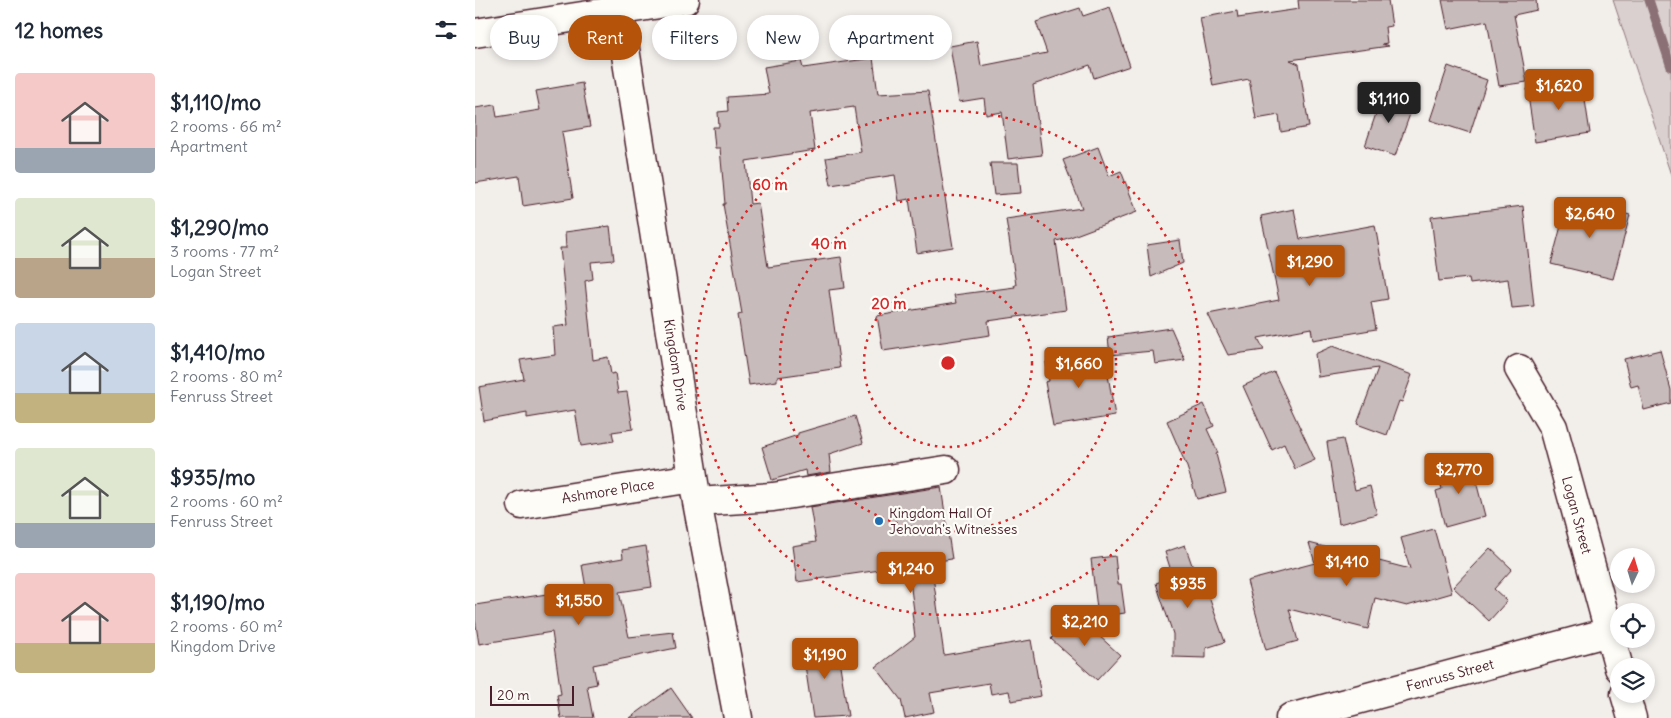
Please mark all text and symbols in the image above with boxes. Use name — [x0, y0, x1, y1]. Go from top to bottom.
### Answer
chip: Buy — [490, 15, 558, 60]
chip: Rent — [568, 15, 642, 60]
chip: Filters — [652, 15, 737, 60]
chip: New — [747, 15, 819, 60]
chip: Apartment — [829, 15, 952, 60]
icon: filters — [432, 16, 460, 44]
text: 12 homes — [15, 17, 103, 44]
pin: $1,620 — [1518, 68, 1600, 111]
text: $1,620 — [1536, 75, 1582, 95]
pin: $1,110 — [1348, 82, 1430, 124]
text: $1,110 — [1369, 88, 1409, 108]
text: $1,110/mo — [170, 89, 261, 116]
icon: home — [55, 93, 115, 153]
text: 2 rooms · 66 m² — [170, 116, 282, 136]
text: Apartment — [170, 136, 248, 156]
text: 60 m — [752, 175, 788, 194]
pin: $2,640 — [1549, 196, 1631, 239]
text: $2,640 — [1565, 203, 1615, 223]
text: $1,290/mo — [170, 214, 269, 241]
icon: home — [55, 218, 115, 278]
text: 40 m — [811, 234, 847, 253]
text: 3 rooms · 77 m² — [170, 241, 279, 261]
pin: $1,290 — [1269, 244, 1351, 287]
text: $1,290 — [1287, 251, 1333, 271]
text: Logan Street — [170, 261, 261, 281]
text: 20 m — [872, 294, 906, 313]
street label: Kingdom Drive — [660, 318, 692, 412]
text: $1,410/mo — [170, 339, 265, 366]
icon: home — [55, 343, 115, 403]
pin: $1,660 — [1038, 346, 1120, 389]
text: $1,660 — [1055, 353, 1103, 373]
centre of rings — [939, 354, 957, 372]
text: 2 rooms · 80 m² — [170, 366, 283, 386]
text: Fenruss Street — [170, 386, 273, 406]
pin: $2,770 — [1418, 452, 1500, 495]
text: $2,770 — [1435, 459, 1483, 479]
text: $935/mo — [170, 464, 255, 491]
icon: home — [55, 468, 115, 528]
street label: Logan Street — [1558, 474, 1596, 556]
street label: Ashmore Place — [560, 475, 656, 507]
text: 2 rooms · 60 m² — [170, 491, 283, 511]
place label: Kingdom Hall Of Jehovah's Witnesses — [889, 504, 1017, 538]
text: Fenruss Street — [170, 511, 273, 531]
marker: Kingdom Hall Of Jehovah's Witnesses — [873, 515, 885, 527]
pin: $1,410 — [1306, 544, 1388, 587]
north arrow — [1610, 548, 1655, 592]
map controls — [1610, 548, 1655, 703]
text: $1,410 — [1325, 551, 1369, 571]
pin: $1,240 — [870, 552, 952, 594]
text: $1,240 — [888, 558, 934, 578]
pin: $935 — [1158, 566, 1218, 609]
text: $935 — [1170, 573, 1206, 593]
pin: $1,550 — [538, 584, 620, 626]
text: $1,190/mo — [170, 589, 265, 616]
text: $1,550 — [555, 590, 603, 610]
icon: home — [55, 593, 115, 653]
button: locate — [1610, 603, 1655, 648]
pin: $2,210 — [1044, 604, 1126, 647]
text: $2,210 — [1062, 611, 1108, 631]
text: 2 rooms · 60 m² — [170, 616, 283, 636]
text: Kingdom Drive — [170, 636, 276, 656]
pin: $1,190 — [784, 638, 866, 680]
text: $1,190 — [803, 644, 847, 664]
street label: Fenruss Street — [1404, 655, 1496, 695]
button: layers — [1610, 658, 1655, 703]
scale bar — [490, 683, 574, 706]
text: 20 m — [497, 686, 530, 704]

